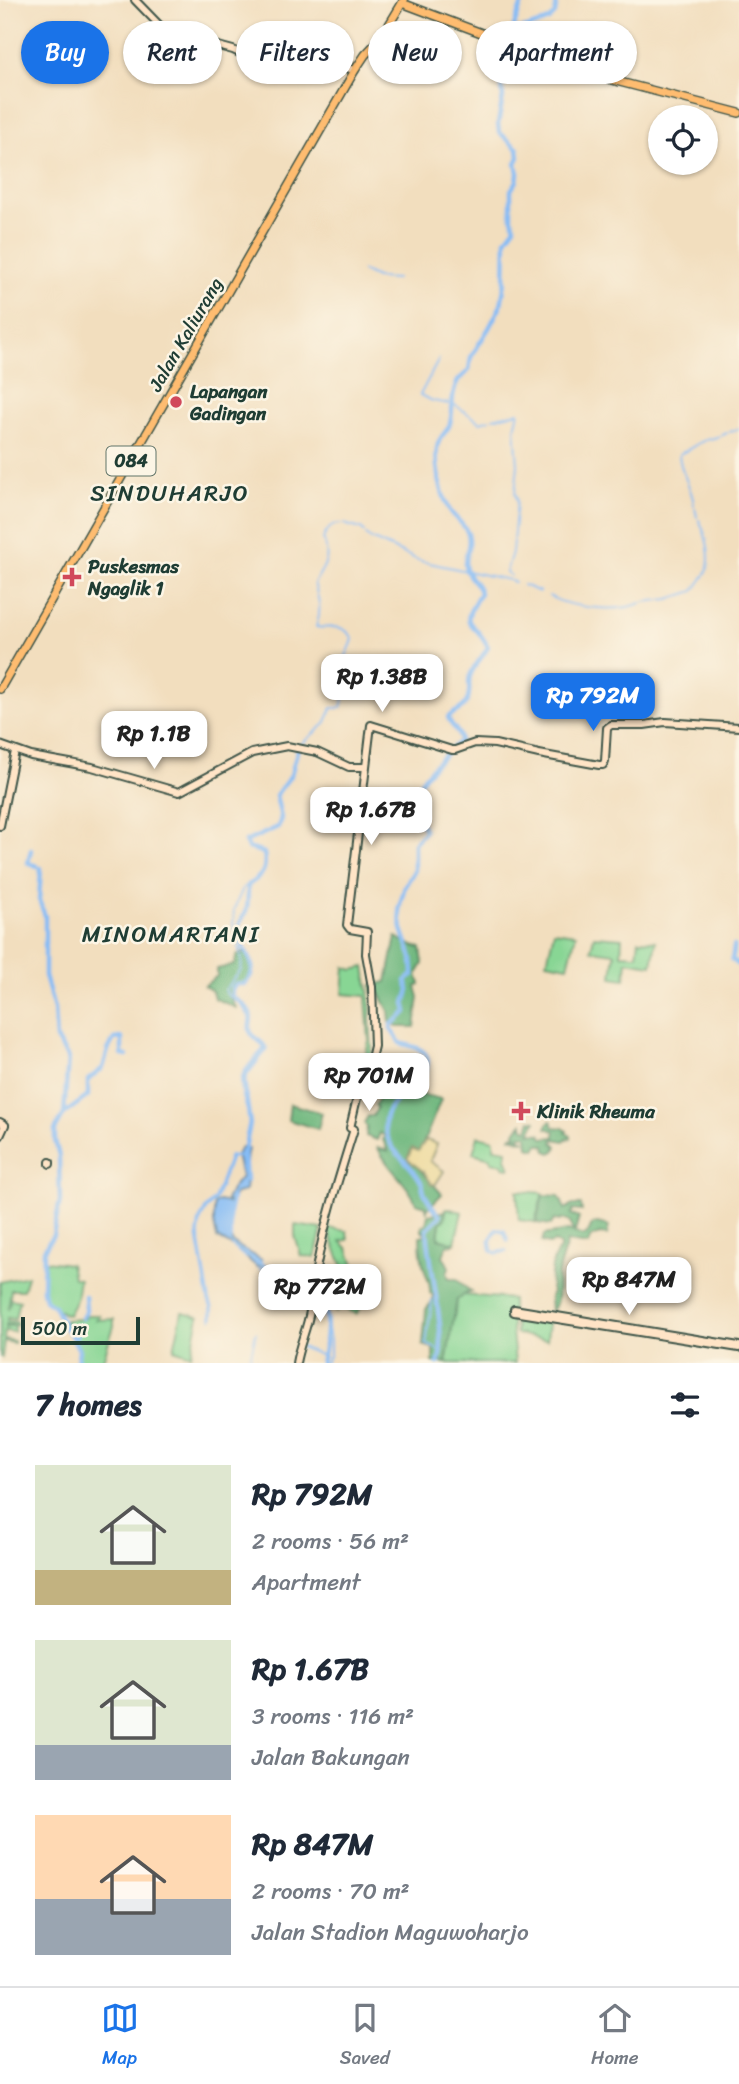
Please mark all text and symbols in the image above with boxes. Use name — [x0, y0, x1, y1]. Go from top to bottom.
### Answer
chip: Buy — [21, 21, 109, 84]
chip: Rent — [123, 21, 222, 84]
chip: Filters — [236, 21, 354, 84]
chip: New — [368, 21, 462, 84]
chip: Apartment — [476, 21, 637, 84]
map controls — [648, 105, 718, 175]
button: locate — [648, 105, 718, 175]
street label: Jalan Kaliurang — [139, 271, 232, 399]
place label: Lapangan Gadingan — [189, 375, 268, 430]
marker: Lapangan Gadingan — [168, 394, 184, 410]
road number: 084 — [106, 447, 156, 476]
district label: SINDUHARJO — [90, 473, 250, 514]
place label: Puskesmas Ngaglik 1 — [87, 550, 180, 605]
marker: Puskesmas Ngaglik 1 — [62, 567, 82, 587]
pin: Rp 1.38B — [310, 654, 454, 714]
text: Rp 1.38B — [337, 656, 427, 697]
pin: Rp 792M — [528, 674, 658, 733]
text: Rp 792M — [547, 675, 639, 716]
pin: Rp 1.1B — [89, 712, 219, 771]
text: Rp 1.1B — [117, 713, 191, 754]
pin: Rp 1.67B — [299, 788, 443, 847]
text: Rp 1.67B — [326, 789, 416, 830]
district label: MINOMARTANI — [82, 914, 260, 955]
pin: Rp 701M — [304, 1054, 434, 1113]
text: Rp 701M — [324, 1055, 414, 1096]
place label: Klinik Rheuma — [536, 1095, 655, 1128]
marker: Klinik Rheuma — [511, 1101, 531, 1121]
pin: Rp 847M — [564, 1258, 694, 1317]
text: Rp 847M — [582, 1259, 676, 1300]
pin: Rp 772M — [255, 1264, 385, 1324]
text: Rp 772M — [274, 1266, 366, 1307]
text: 500 m — [32, 1312, 87, 1345]
scale bar — [21, 1314, 140, 1346]
text: 7 homes — [35, 1378, 142, 1432]
icon: filters — [666, 1386, 704, 1424]
text: Rp 792M — [252, 1467, 372, 1521]
icon: home — [91, 1493, 175, 1577]
text: 2 rooms · 56 m² — [252, 1521, 409, 1562]
text: Apartment — [252, 1562, 361, 1603]
text: Rp 1.67B — [252, 1642, 369, 1696]
icon: home — [91, 1668, 175, 1752]
text: 3 rooms · 116 m² — [252, 1696, 414, 1737]
text: Jalan Bakungan — [252, 1737, 410, 1778]
text: Rp 847M — [252, 1817, 373, 1871]
icon: home — [91, 1843, 175, 1927]
text: 2 rooms · 70 m² — [252, 1871, 410, 1912]
text: Jalan Stadion Maguwoharjo — [252, 1912, 529, 1953]
tab: Map — [101, 1999, 139, 2074]
tab: Saved — [340, 1999, 390, 2074]
tab: Home — [591, 1999, 638, 2074]

